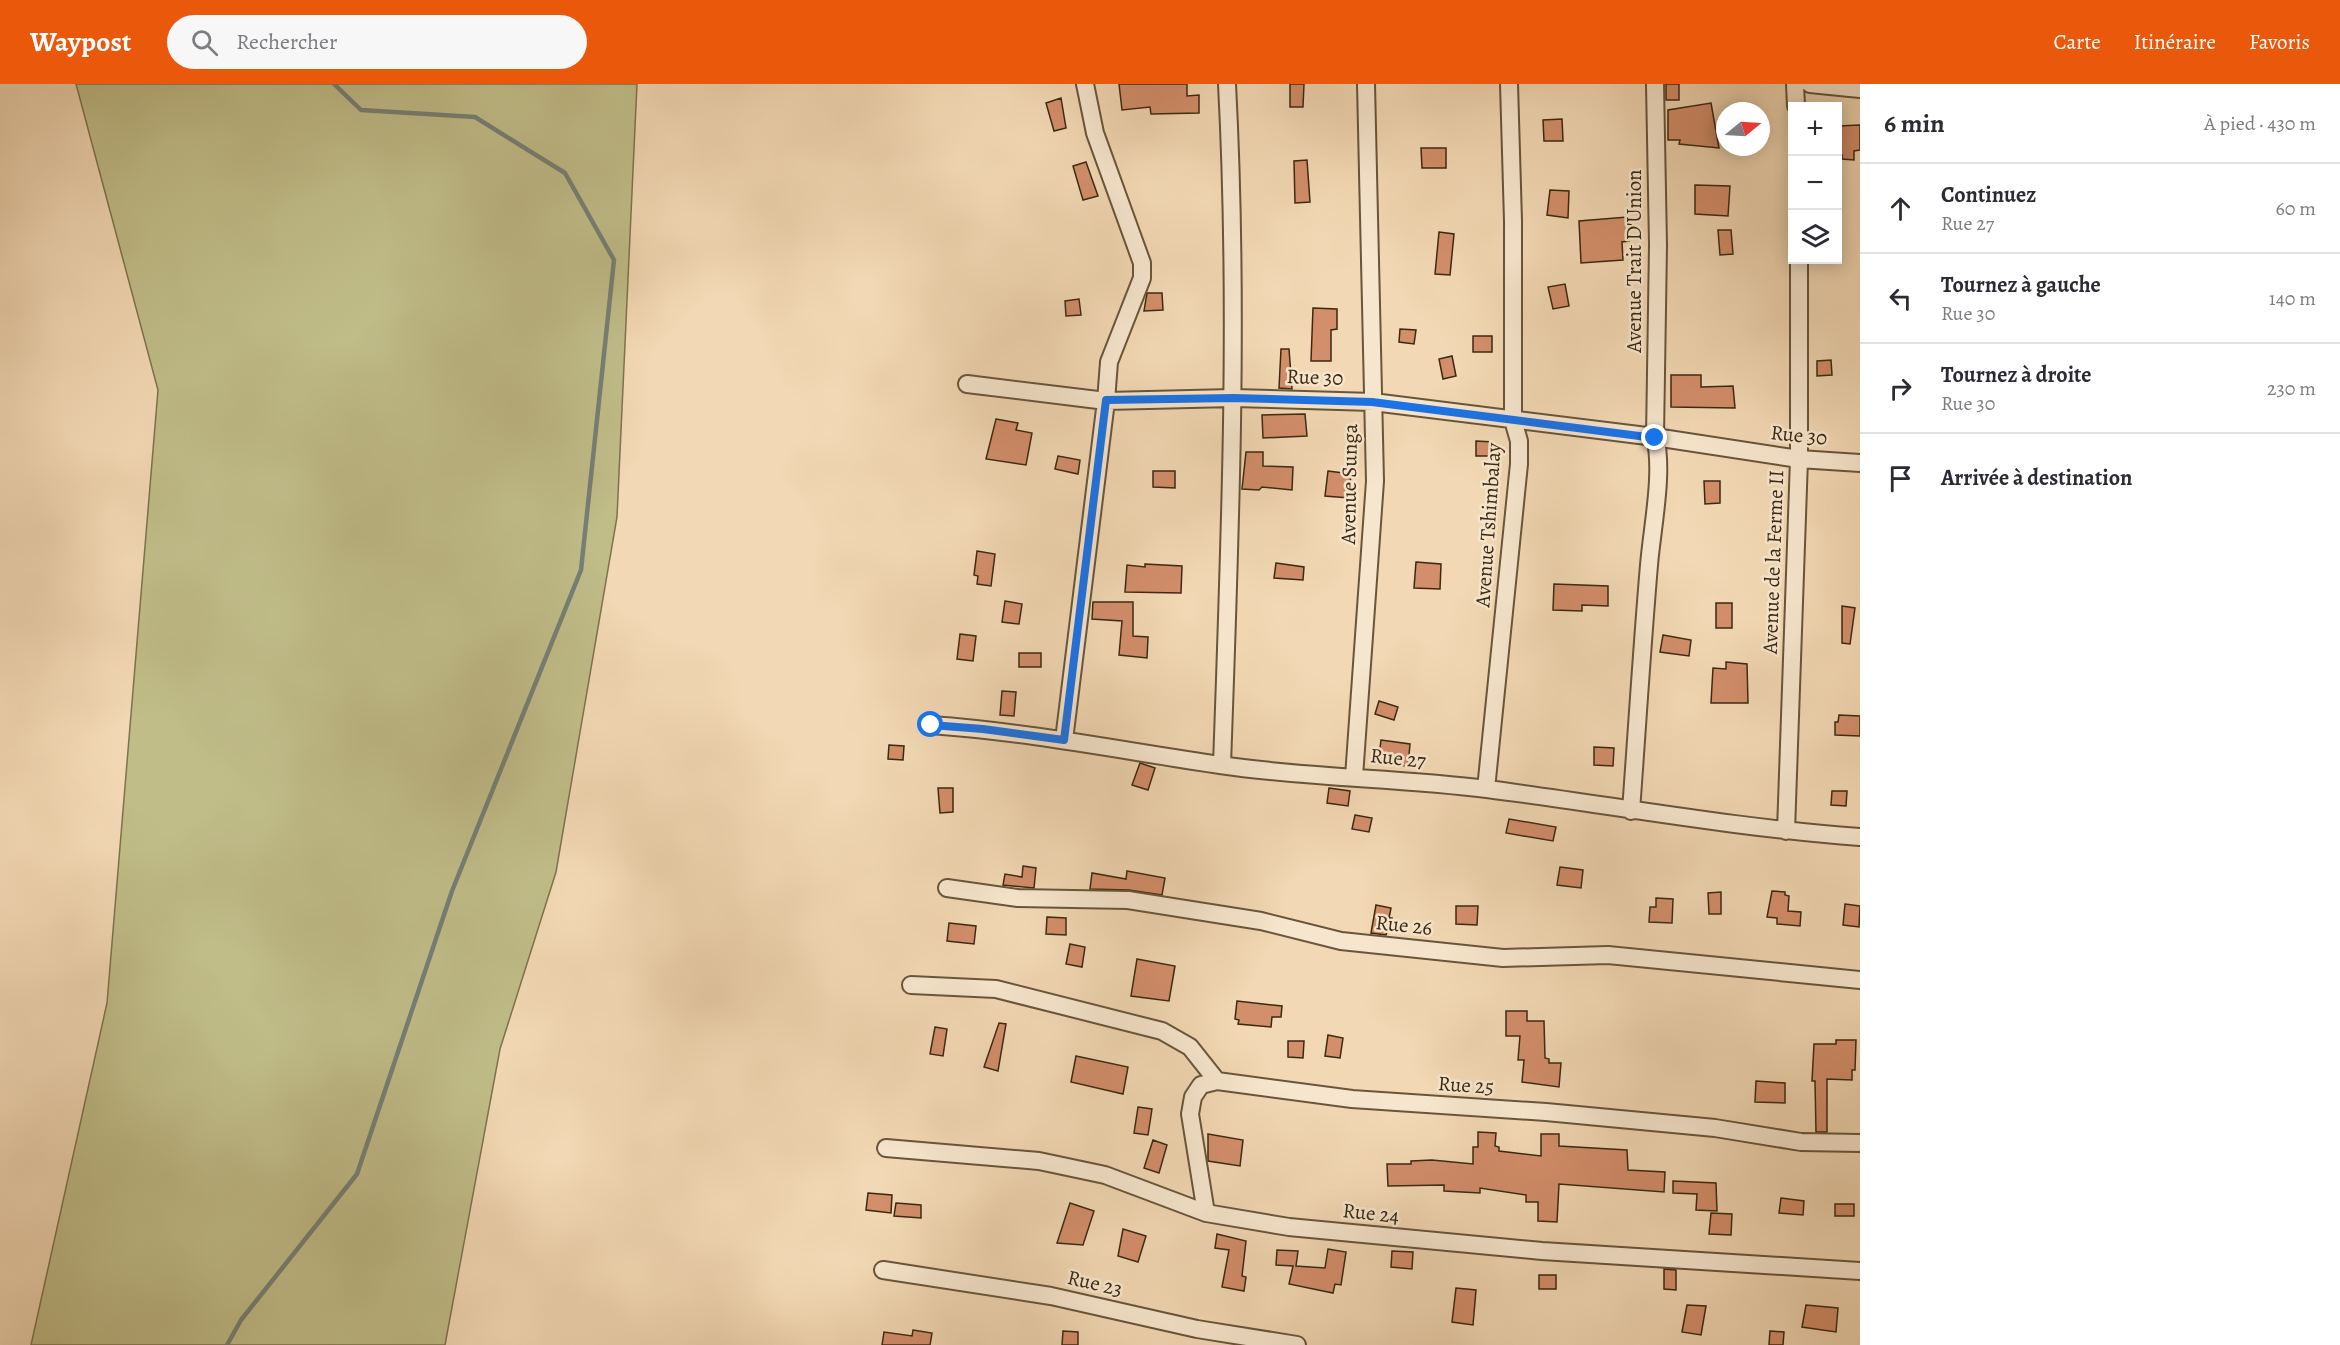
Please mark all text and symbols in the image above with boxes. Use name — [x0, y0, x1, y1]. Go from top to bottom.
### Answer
search box — [167, 15, 587, 69]
text: Waypost — [30, 23, 131, 61]
icon: search — [188, 26, 221, 59]
text: Rechercher — [236, 27, 337, 57]
text: Carte — [2053, 28, 2101, 56]
text: Itinéraire — [2134, 28, 2216, 56]
text: Favoris — [2249, 28, 2310, 56]
north arrow — [1716, 102, 1770, 156]
map controls — [1788, 102, 1842, 264]
button: + — [1788, 102, 1842, 156]
text: 6 min — [1884, 106, 1945, 141]
text: À pied · 430 m — [2204, 110, 2316, 137]
button: − — [1788, 156, 1842, 210]
street label: Avenue Trait D'Union — [1620, 169, 1648, 354]
text: Continuez — [1941, 180, 2036, 210]
icon: ahead — [1884, 192, 1917, 225]
text: 60 m — [2276, 195, 2316, 222]
button: layers — [1788, 210, 1842, 264]
text: Rue 27 — [1941, 210, 1994, 237]
text: Tournez à gauche — [1941, 270, 2101, 300]
icon: left — [1884, 282, 1917, 315]
text: 140 m — [2269, 285, 2316, 312]
text: Rue 30 — [1941, 300, 1995, 327]
text: Tournez à droite — [1941, 360, 2092, 390]
street label: Rue 30 — [1286, 362, 1344, 392]
icon: right — [1884, 372, 1917, 405]
text: 230 m — [2267, 375, 2316, 402]
text: Rue 30 — [1941, 390, 1995, 417]
street label: Rue 30 — [1769, 418, 1829, 452]
street label: Avenue Sunga — [1334, 423, 1364, 546]
route end — [1641, 424, 1667, 450]
street label: Avenue Tshimbalay — [1468, 441, 1508, 609]
icon: arrive — [1884, 462, 1917, 495]
text: Arrivée à destination — [1941, 463, 2132, 493]
street label: Avenue de la Ferme II — [1756, 470, 1790, 655]
route start — [917, 711, 943, 737]
street label: Rue 27 — [1369, 741, 1427, 775]
street label: Rue 26 — [1374, 908, 1434, 942]
street label: Rue 25 — [1437, 1069, 1495, 1101]
street label: Rue 24 — [1341, 1196, 1401, 1230]
street label: Rue 23 — [1065, 1263, 1125, 1303]

